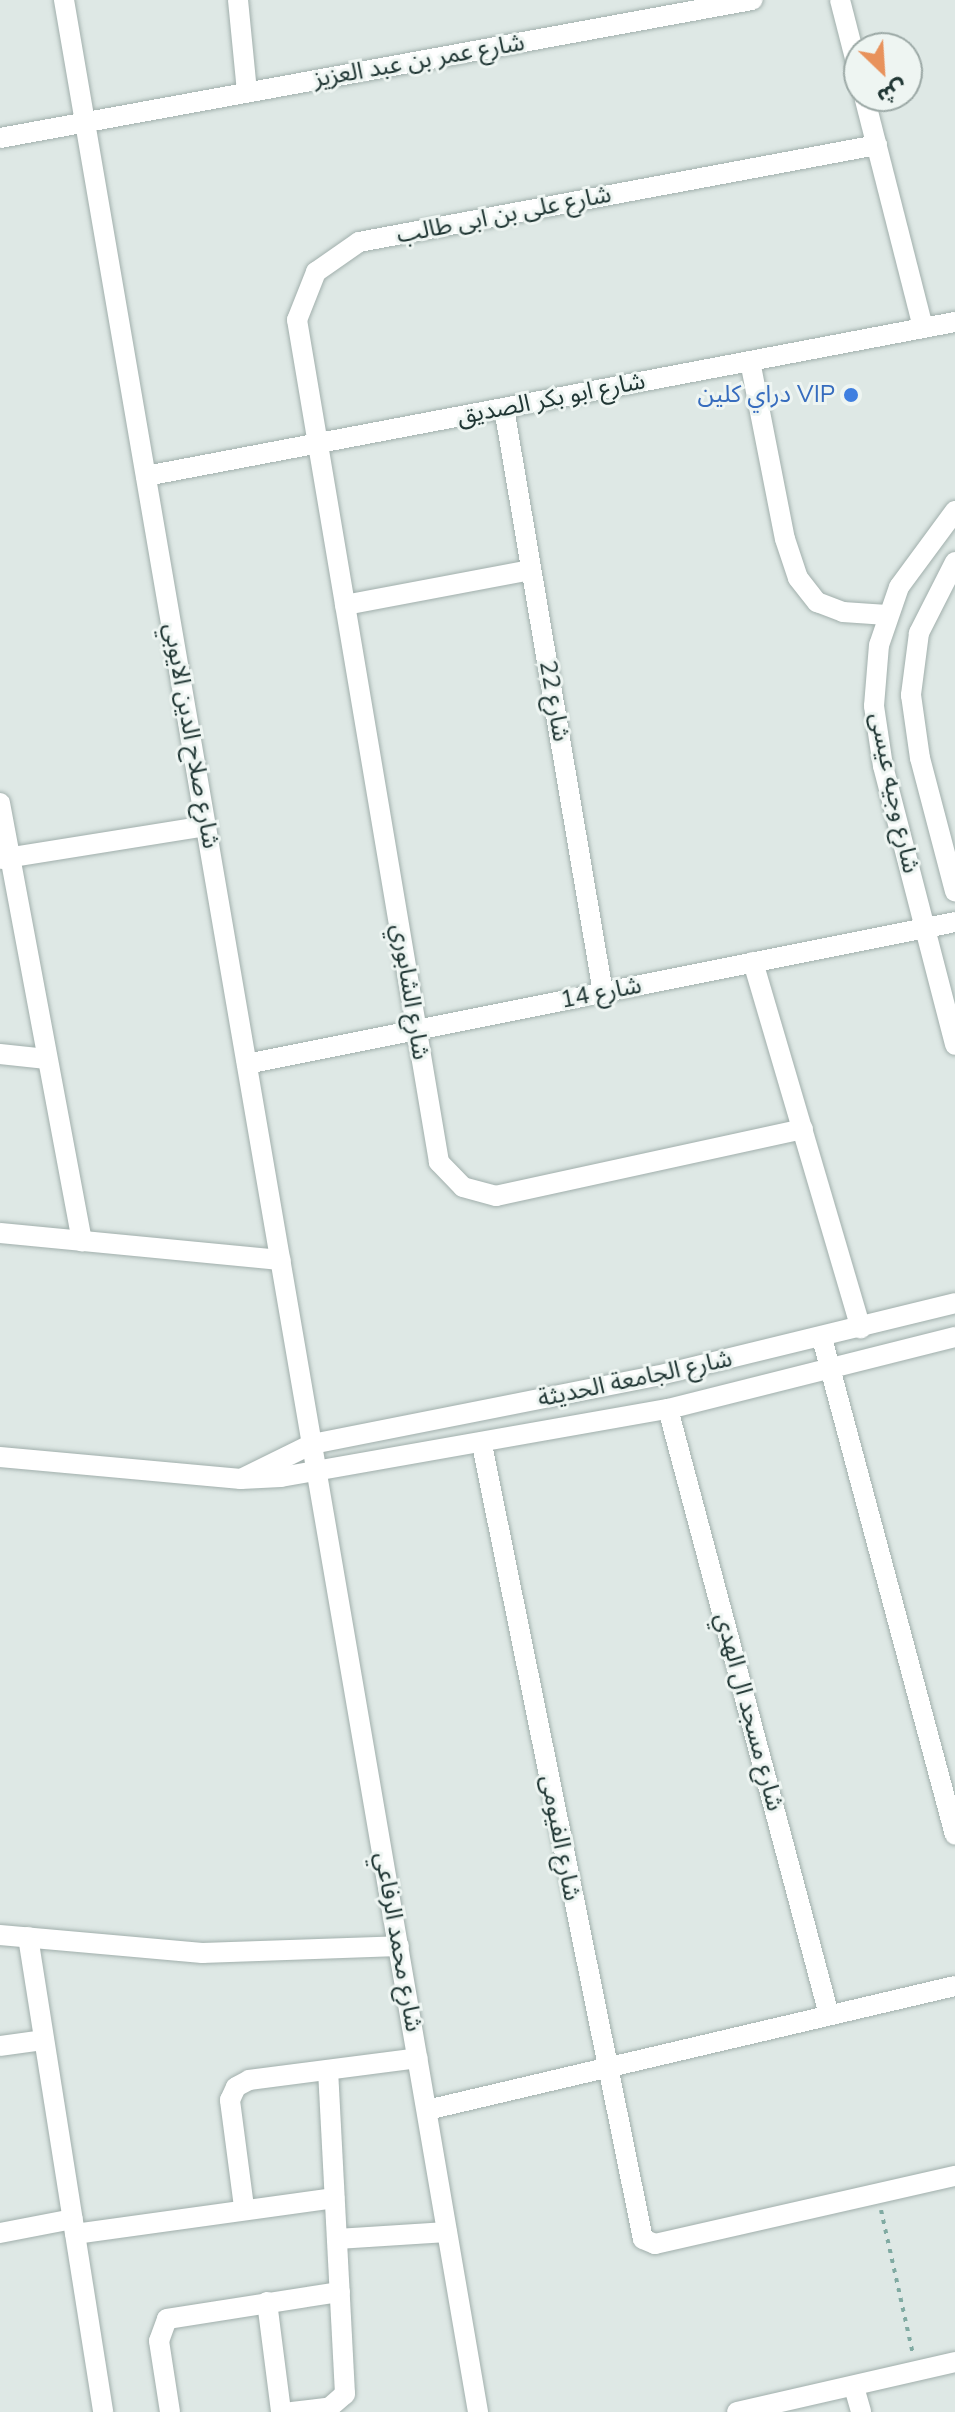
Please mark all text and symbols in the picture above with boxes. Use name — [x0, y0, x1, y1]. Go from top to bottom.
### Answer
street label: شارع عمر بن عبد العزيز — [311, 28, 527, 94]
north arrow — [843, 32, 923, 112]
text: ش — [872, 72, 912, 112]
street label: شارع على بن ابى طالب — [394, 180, 614, 250]
street label: شارع ابو بكر الصديق — [455, 367, 647, 431]
place label: دراي كلين VIP — [698, 381, 835, 409]
marker: دراي كلين VIP — [842, 386, 860, 404]
street label: شارع صلاح الدين الايوبي — [157, 621, 225, 851]
street label: شارع 22 — [533, 658, 575, 744]
street label: شارع وجيه عيسى — [863, 710, 925, 876]
street label: شارع الشابوري — [385, 922, 435, 1062]
street label: شارع 14 — [558, 971, 644, 1015]
street label: شارع الجامعة الحديثة — [535, 1344, 735, 1414]
street label: شارع مسجد ال الهدي — [709, 1610, 789, 1814]
street label: شارع الفيومى — [534, 1773, 586, 1903]
street label: شارع محمد الرفاعي — [368, 1850, 428, 2034]

